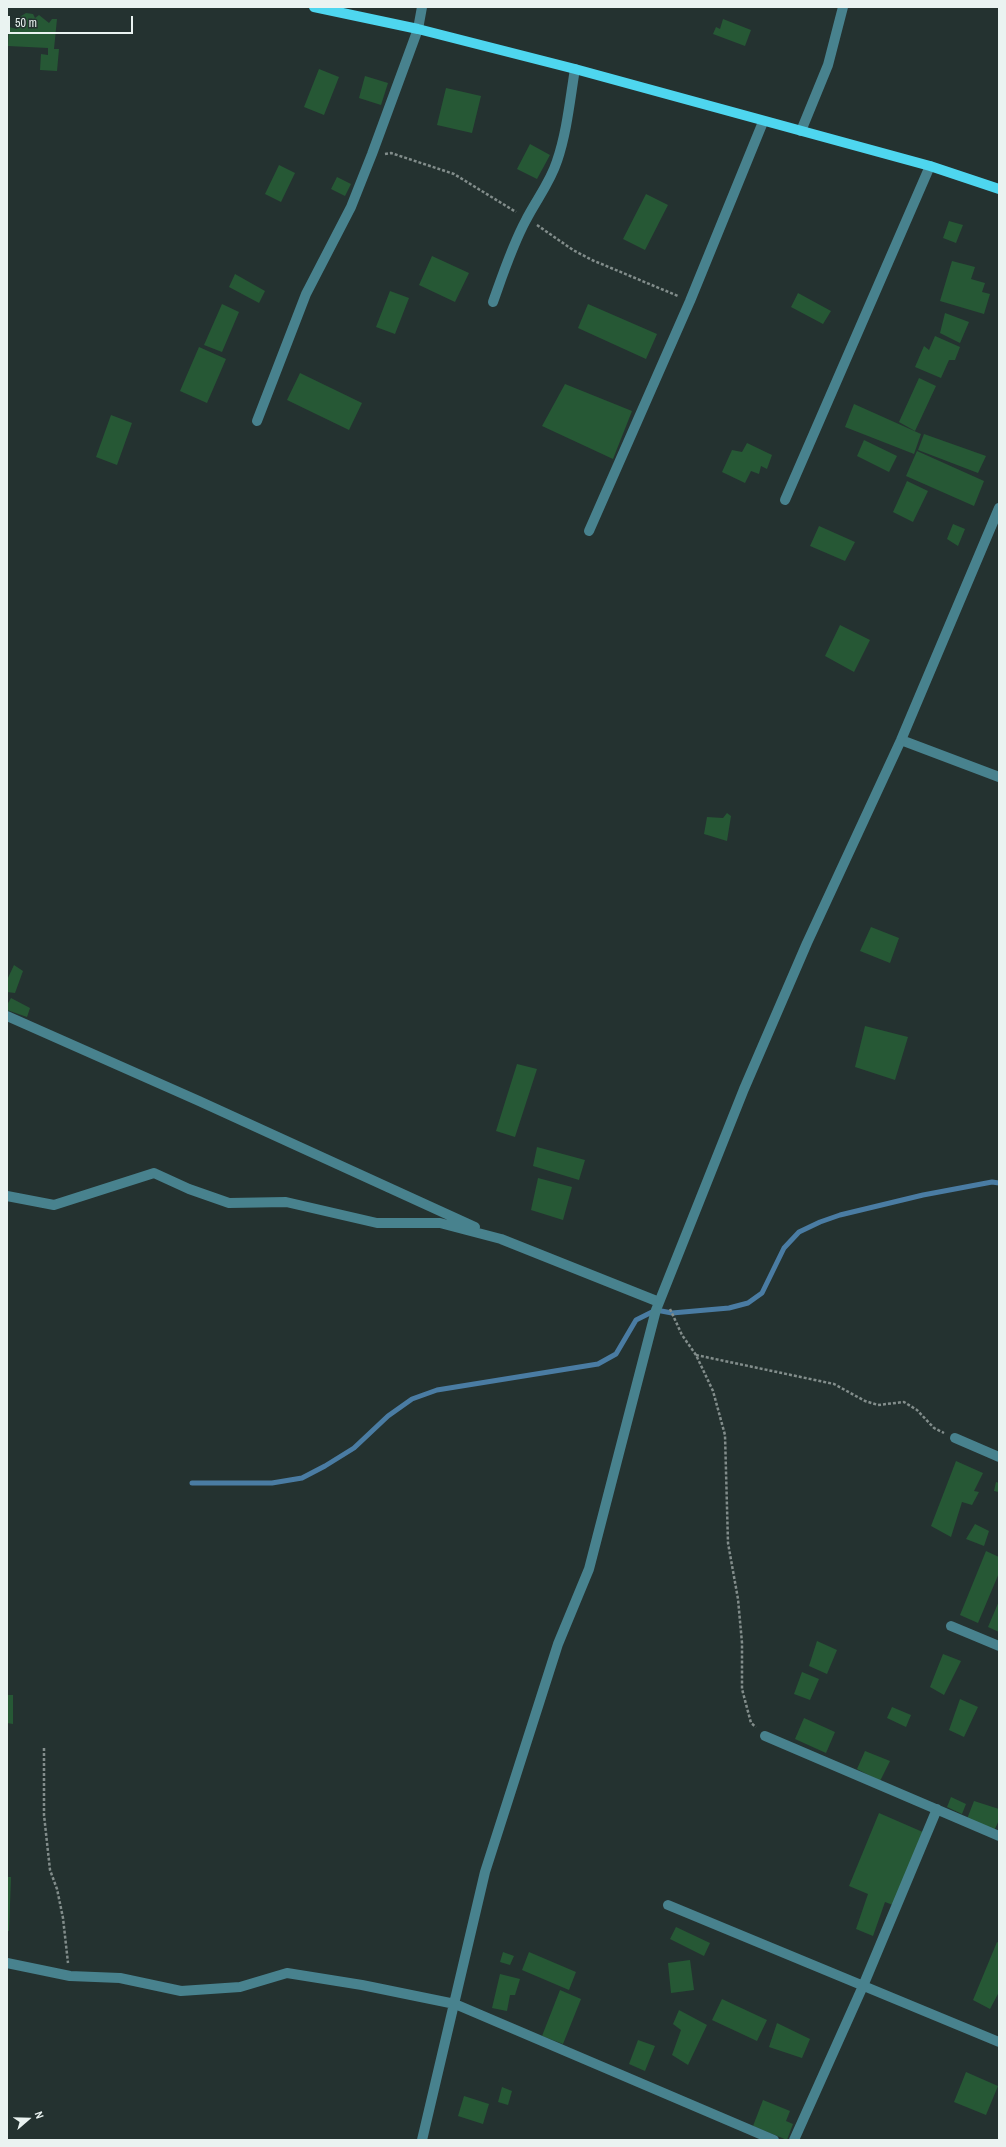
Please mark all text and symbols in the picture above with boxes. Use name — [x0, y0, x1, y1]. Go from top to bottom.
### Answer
scale bar — [10, 8, 135, 34]
text: 50 m — [15, 15, 37, 31]
north arrow — [8, 2099, 48, 2139]
text: N — [32, 2109, 47, 2120]

